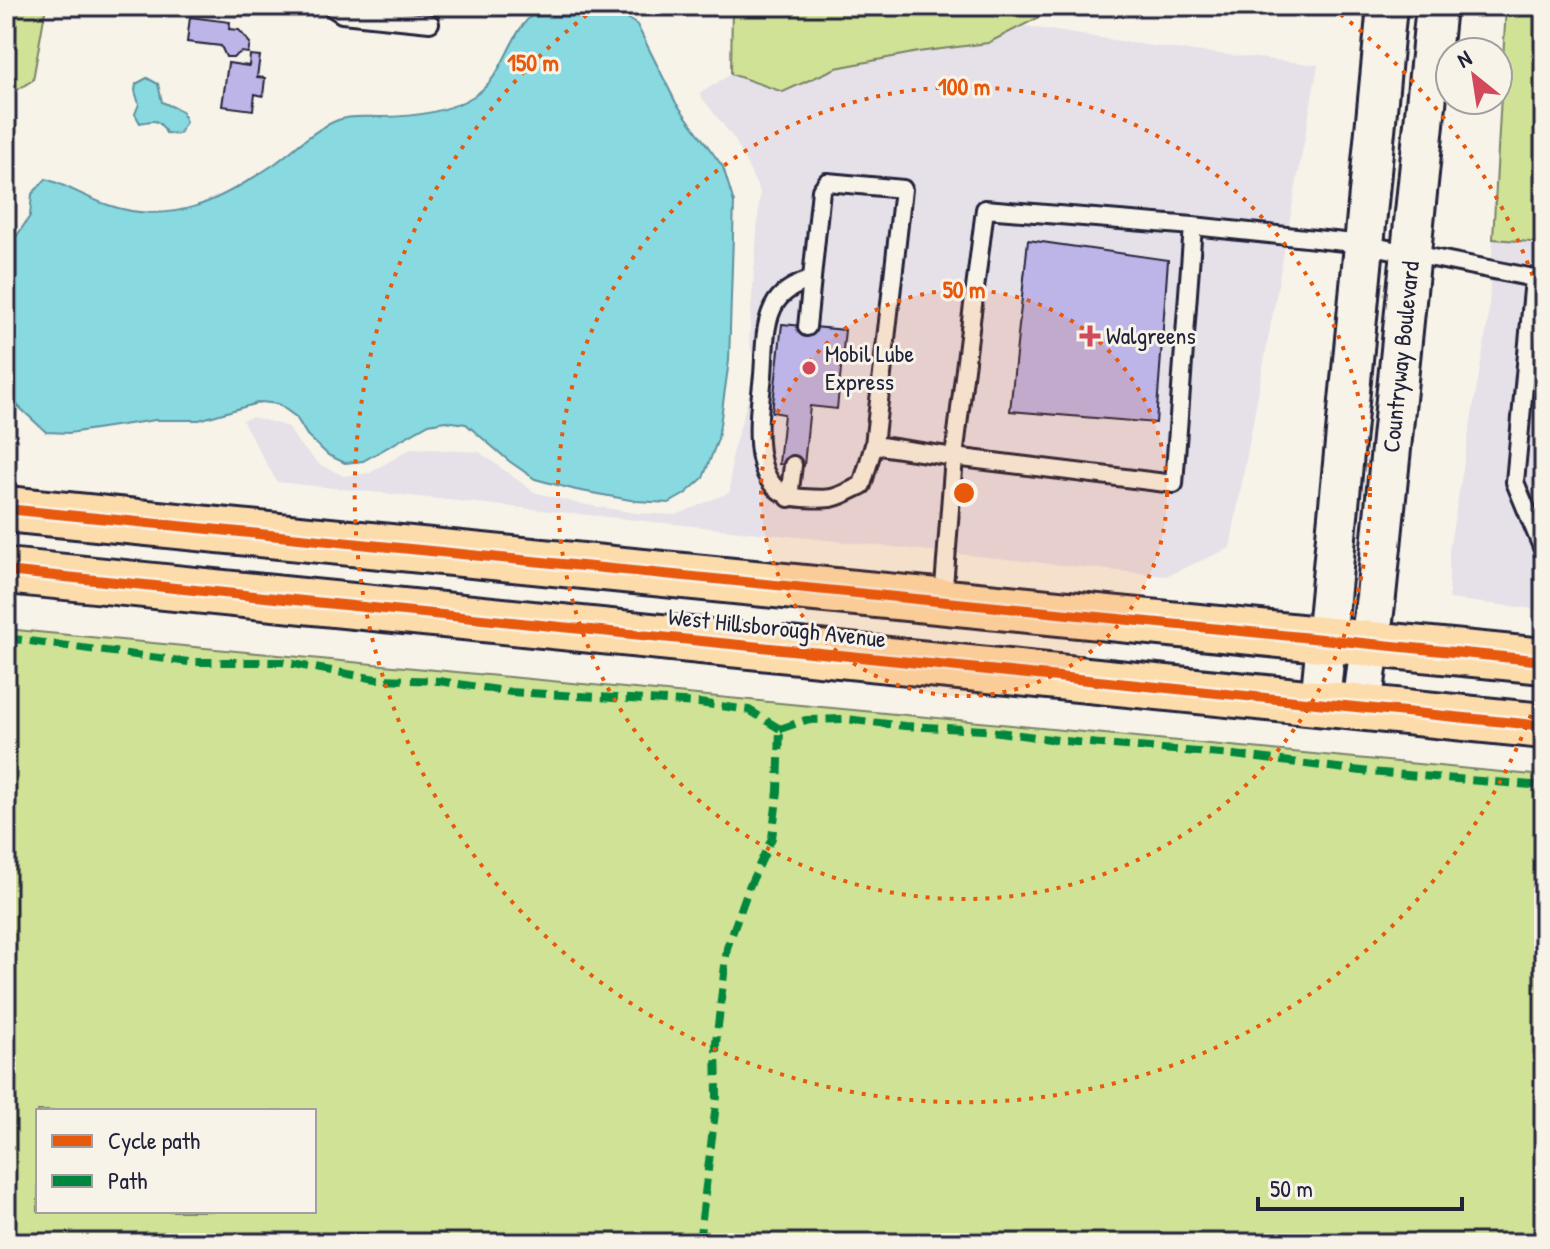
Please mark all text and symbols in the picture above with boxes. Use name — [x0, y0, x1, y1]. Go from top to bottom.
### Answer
north arrow — [1434, 36, 1514, 116]
text: N — [1451, 43, 1477, 75]
text: 150 m — [507, 46, 559, 78]
text: 100 m — [938, 70, 990, 102]
street label: Countryway Boulevard — [1374, 260, 1426, 454]
text: 50 m — [943, 273, 985, 305]
place label: Walgreens — [1106, 319, 1196, 351]
marker: Walgreens — [1081, 327, 1099, 345]
place label: Mobil Lube Express — [825, 337, 915, 397]
marker: Mobil Lube Express — [800, 359, 818, 377]
centre of rings — [950, 479, 978, 507]
street label: West Hillsborough Avenue — [667, 600, 888, 654]
legend — [36, 1109, 316, 1213]
text: Cycle path — [108, 1124, 200, 1156]
scale bar — [1258, 1161, 1462, 1211]
text: Path — [108, 1164, 147, 1196]
text: 50 m — [1270, 1172, 1313, 1204]

